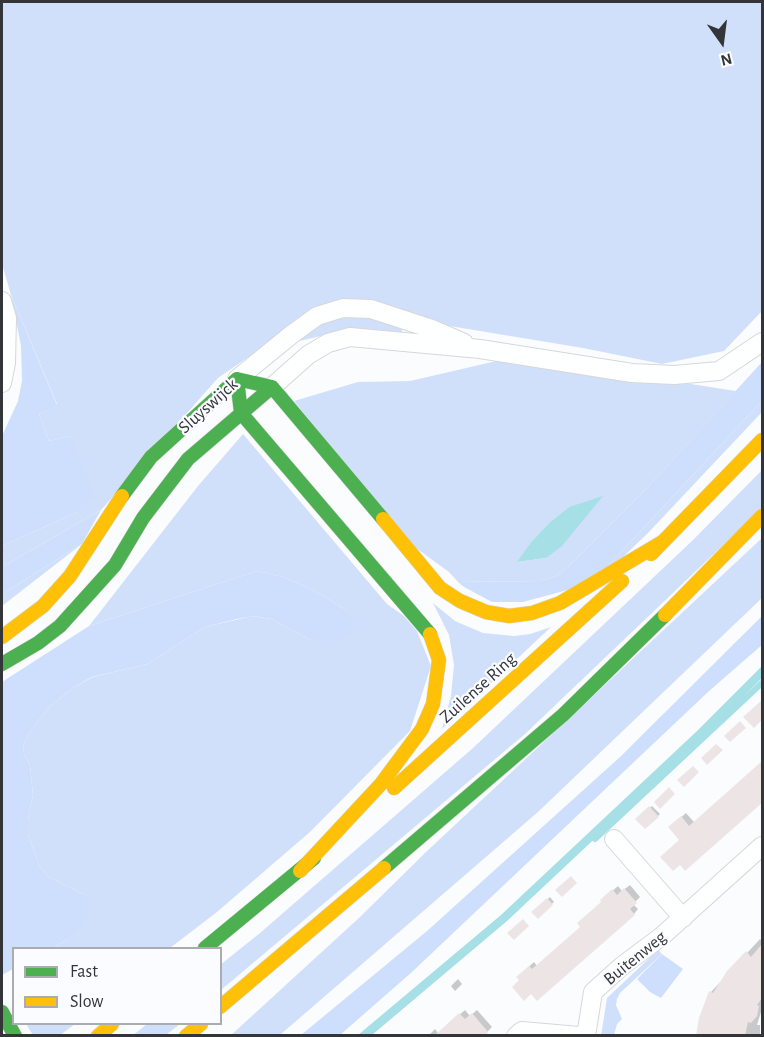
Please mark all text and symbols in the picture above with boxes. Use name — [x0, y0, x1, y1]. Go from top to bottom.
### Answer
north arrow — [692, 12, 752, 72]
text: N — [719, 50, 734, 69]
street label: Sluyswijck — [174, 374, 242, 438]
street label: Zuilense Ring — [435, 648, 521, 728]
street label: Buitenweg — [599, 926, 671, 990]
legend — [12, 947, 222, 1025]
text: Fast — [70, 963, 98, 981]
text: Slow — [70, 993, 103, 1011]

